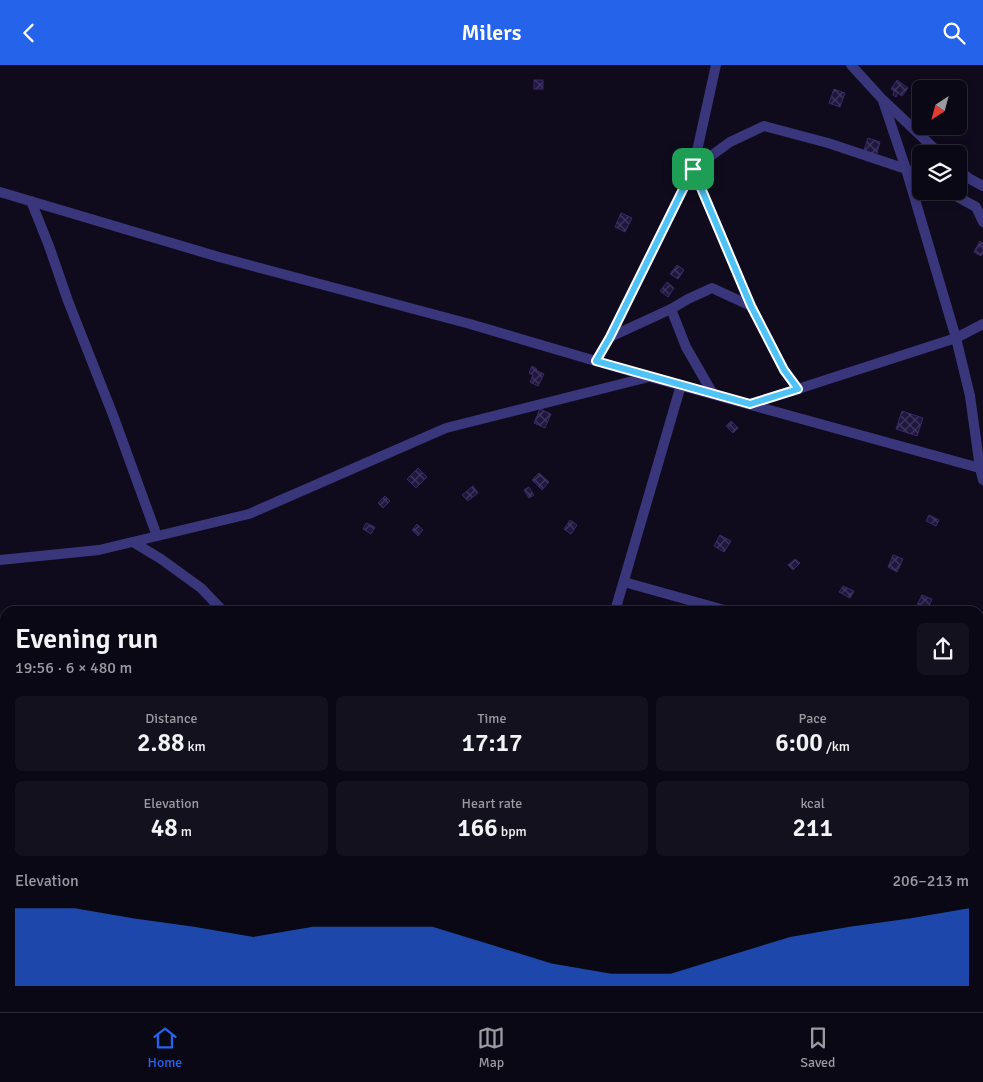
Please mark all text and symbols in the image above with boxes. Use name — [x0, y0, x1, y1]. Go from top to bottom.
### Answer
icon: back — [15, 19, 43, 47]
text: Milers — [462, 19, 521, 46]
icon: search — [940, 19, 968, 47]
north arrow — [912, 80, 968, 135]
map controls — [912, 80, 967, 200]
button: layers — [912, 145, 967, 200]
pin — [672, 148, 714, 190]
icon: arrive — [679, 155, 707, 183]
text: Evening run — [15, 622, 158, 656]
button: share — [917, 623, 969, 675]
text: 19:56 · 6 × 480 m — [15, 658, 132, 678]
text: Distance — [145, 710, 197, 727]
text: Time — [478, 710, 506, 727]
text: Pace — [799, 710, 827, 727]
text: 2.88 — [137, 727, 184, 758]
text: 17:17 — [461, 727, 523, 758]
text: 6:00 — [775, 727, 823, 758]
text: km — [184, 738, 206, 755]
text: /km — [823, 738, 850, 755]
text: Elevation — [143, 795, 199, 812]
text: Heart rate — [462, 795, 522, 812]
text: kcal — [800, 795, 825, 812]
text: 48 — [151, 812, 178, 843]
text: 166 — [457, 812, 498, 843]
text: 211 — [792, 812, 833, 843]
text: m — [178, 823, 192, 840]
text: bpm — [498, 823, 527, 840]
text: Elevation — [15, 871, 79, 891]
text: 206–213 m — [892, 871, 969, 891]
tab: Home — [147, 1024, 182, 1071]
tab: Map — [477, 1024, 505, 1071]
tab: Saved — [800, 1024, 836, 1071]

